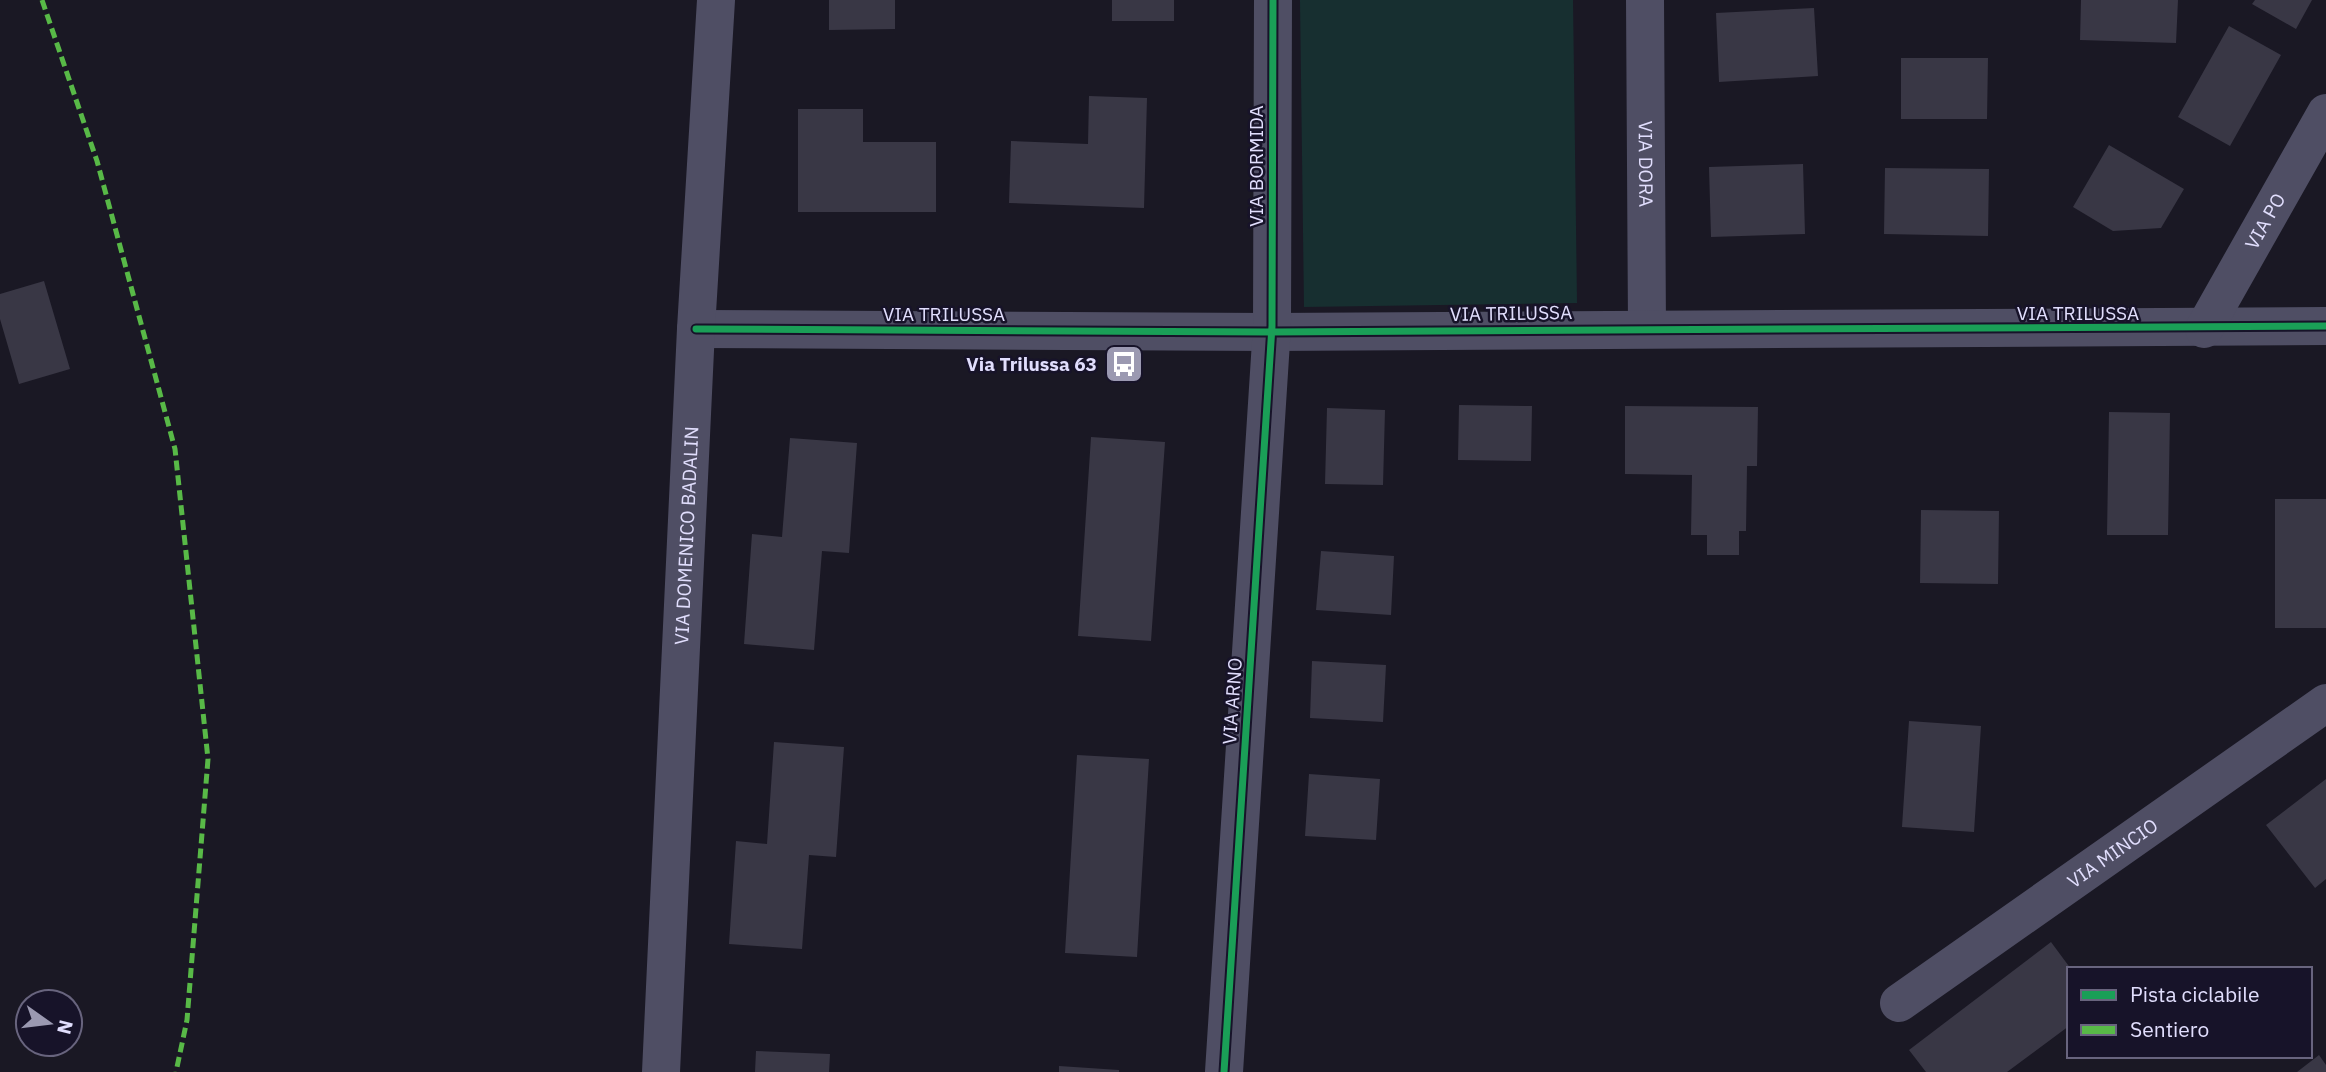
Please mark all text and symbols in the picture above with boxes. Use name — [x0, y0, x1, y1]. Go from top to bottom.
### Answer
street label: VIA BORMIDA — [1244, 105, 1268, 227]
street label: VIA DORA — [1634, 121, 1658, 207]
street label: VIA PO — [2240, 189, 2290, 253]
street label: VIA TRILUSSA — [1450, 300, 1572, 326]
street label: VIA TRILUSSA — [2017, 301, 2139, 325]
street label: VIA TRILUSSA — [883, 302, 1005, 326]
bus stop icon: Via Trilussa 63 — [1103, 343, 1145, 385]
place label: Via Trilussa 63 — [966, 352, 1097, 376]
street label: VIA DOMENICO BADALIN — [669, 426, 703, 645]
street label: VIA ARNO — [1217, 657, 1247, 745]
street label: VIA MINCIO — [2063, 813, 2163, 893]
legend — [2067, 967, 2312, 1058]
text: Pista ciclabile — [2130, 980, 2260, 1008]
north arrow — [14, 988, 84, 1058]
text: Sentiero — [2130, 1015, 2209, 1043]
text: N — [52, 1018, 79, 1037]

